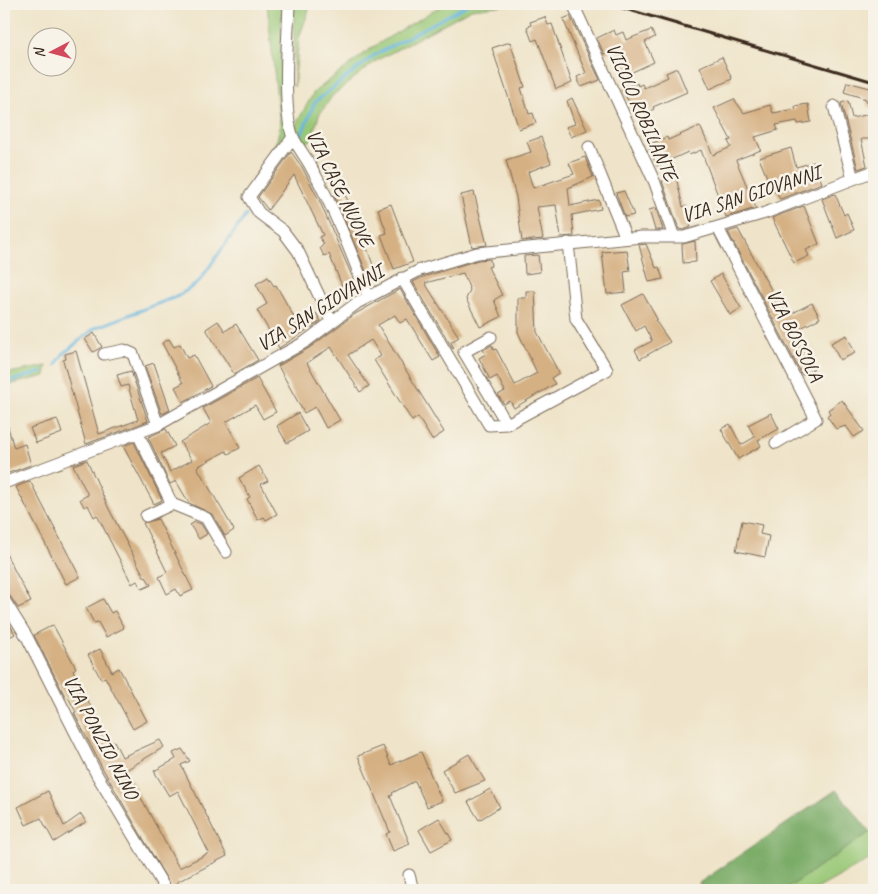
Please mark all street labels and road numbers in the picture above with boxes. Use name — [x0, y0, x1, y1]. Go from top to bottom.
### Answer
street label: VICOLO ROBILANTE — [600, 39, 685, 187]
street label: VIA CASE NUOVE — [301, 125, 380, 253]
street label: VIA SAN GIOVANNI — [678, 158, 828, 228]
street label: VIA SAN GIOVANNI — [252, 256, 392, 357]
street label: VIA BOSSOLA — [761, 285, 829, 386]
street label: VIA PONZIO NINO — [58, 671, 145, 805]

